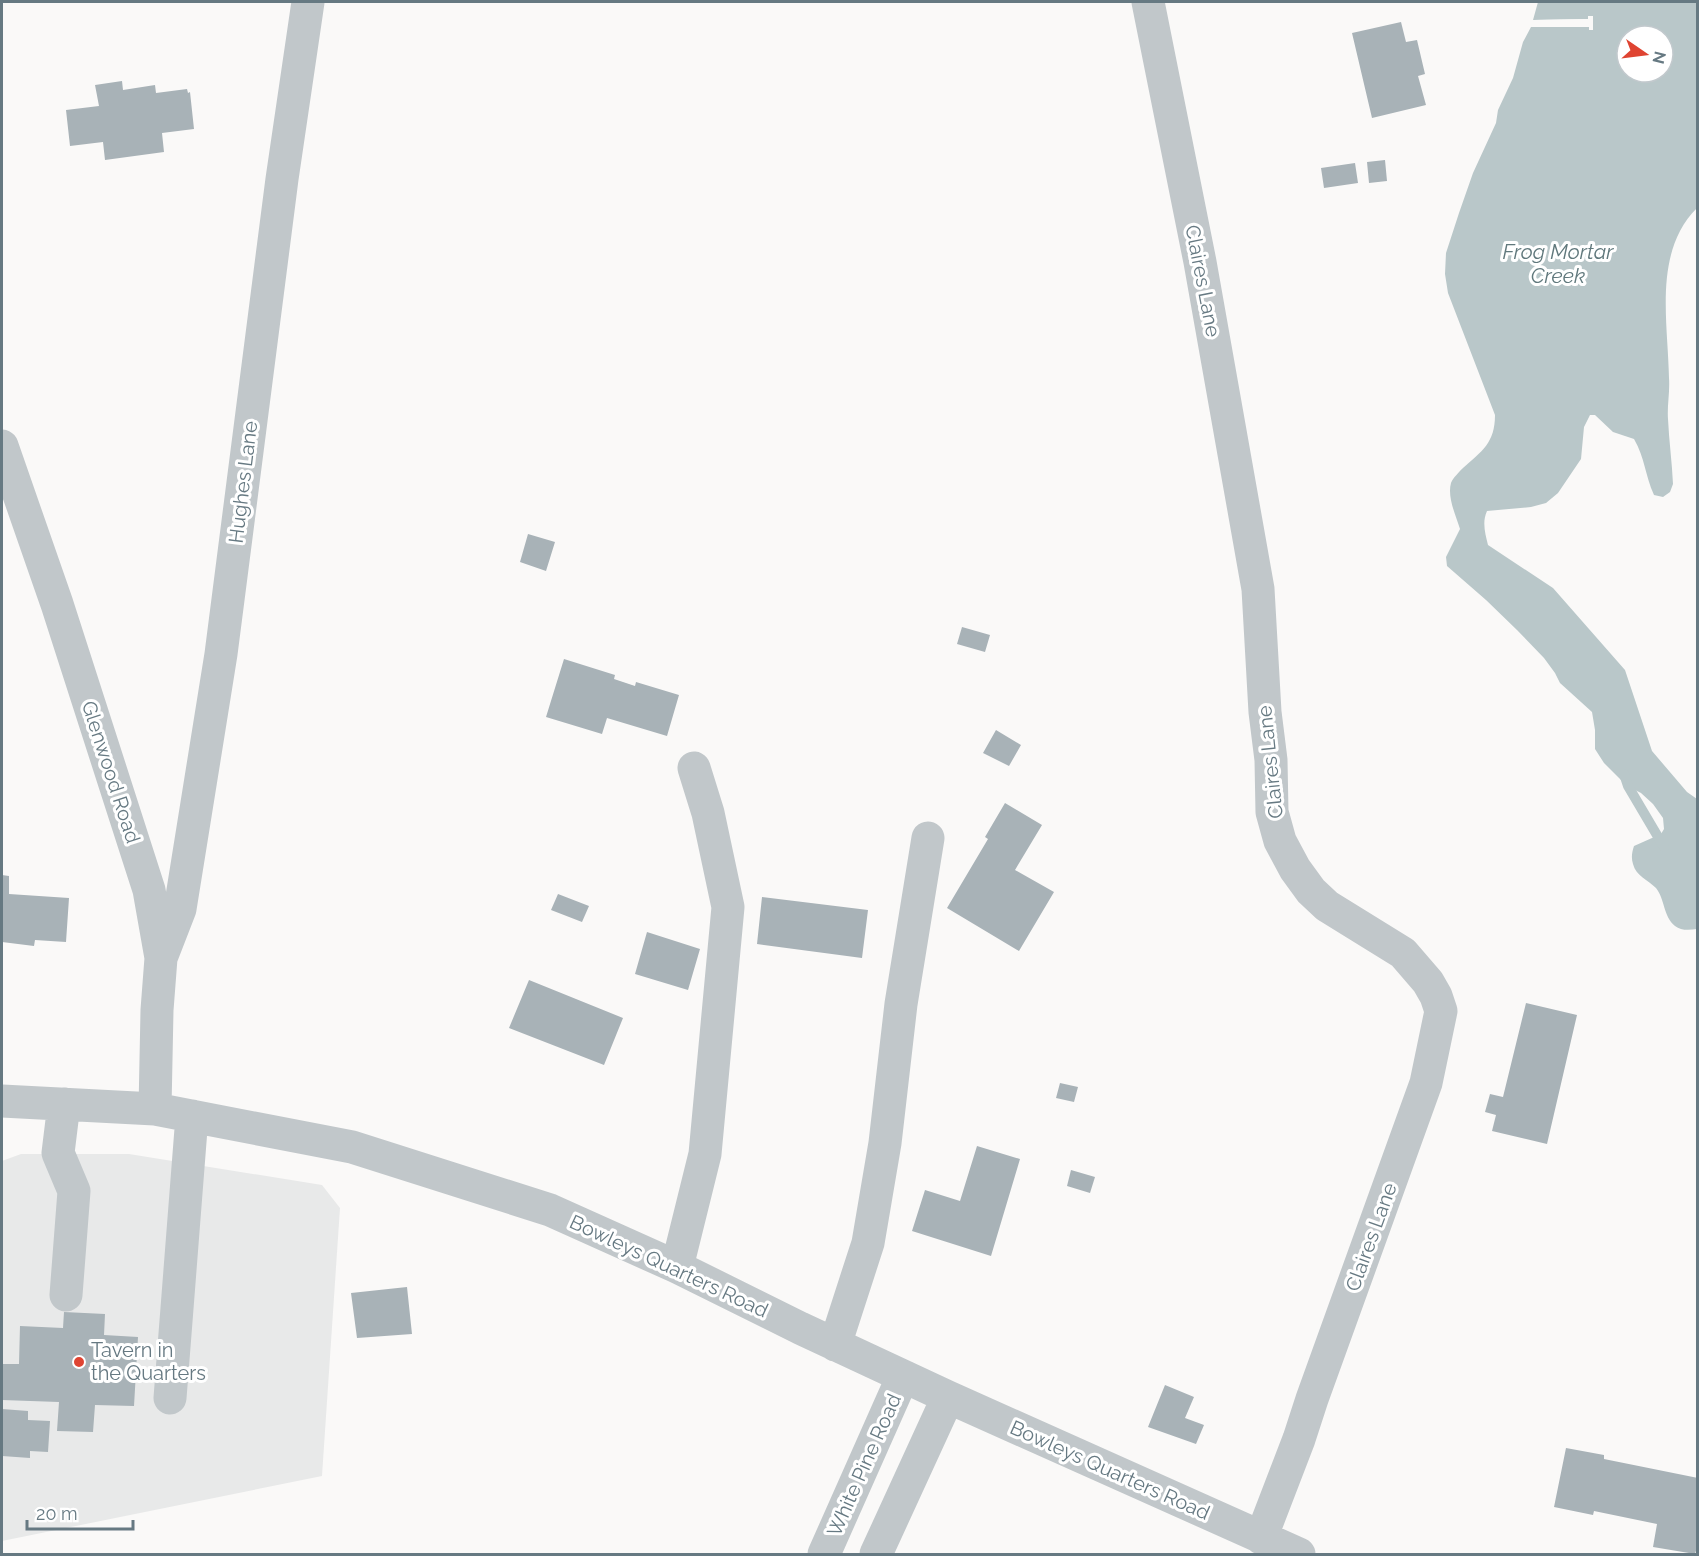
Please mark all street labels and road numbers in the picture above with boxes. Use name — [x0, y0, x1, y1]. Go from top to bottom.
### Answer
street label: Claires Lane — [1180, 223, 1226, 339]
street label: Hughes Lane — [224, 419, 262, 545]
street label: Glenwood Road — [77, 698, 145, 846]
street label: Claires Lane — [1252, 704, 1288, 820]
street label: Claires Lane — [1340, 1179, 1402, 1294]
street label: Bowleys Quarters Road — [566, 1209, 772, 1323]
street label: White Pine Road — [822, 1390, 906, 1540]
street label: Bowleys Quarters Road — [1006, 1415, 1214, 1525]

